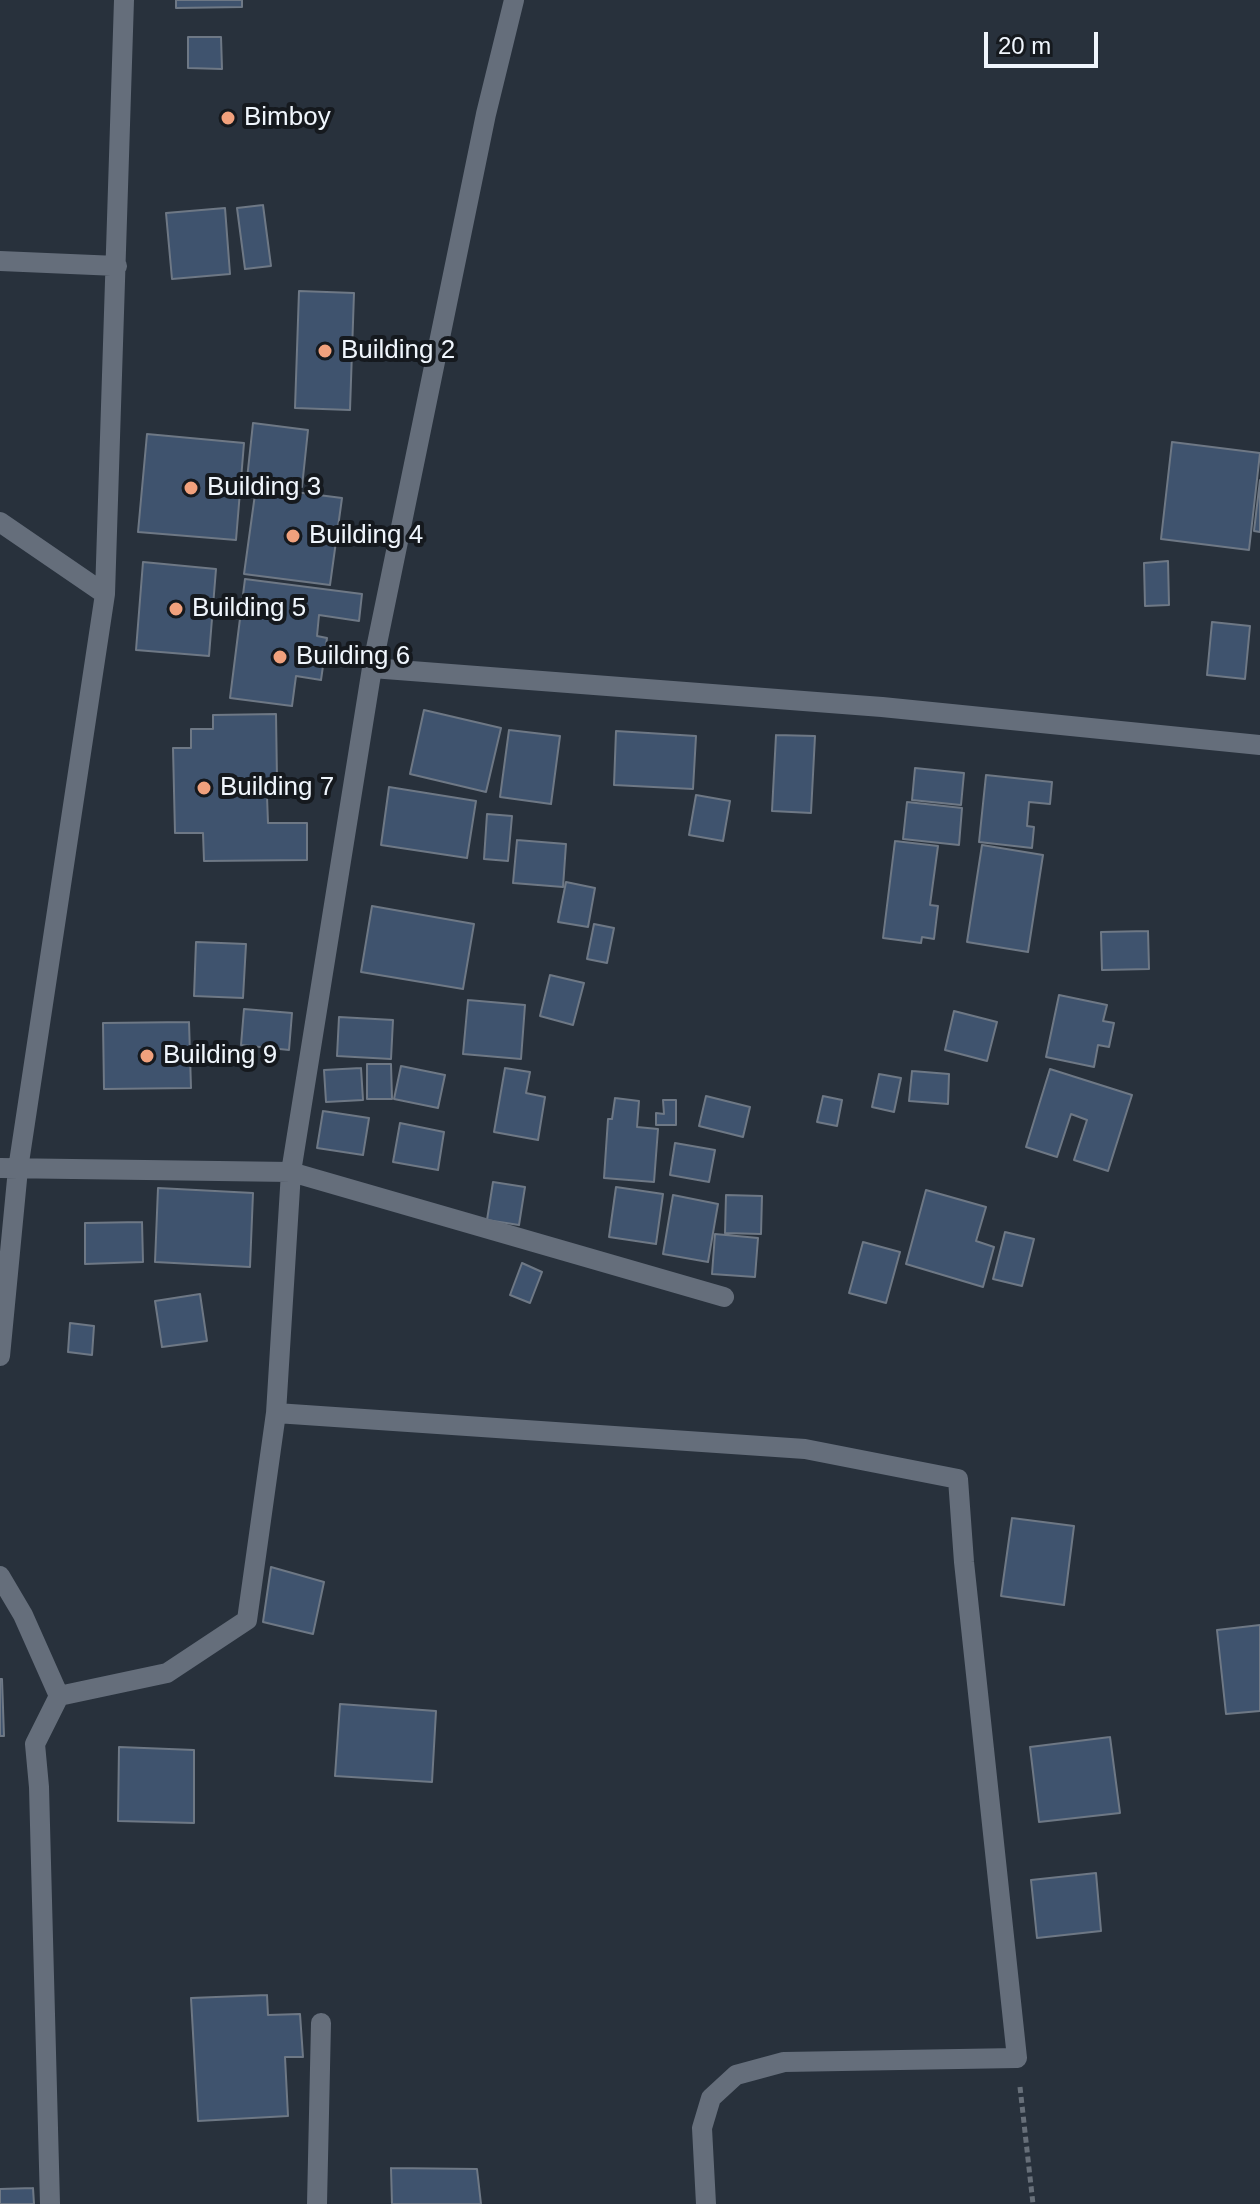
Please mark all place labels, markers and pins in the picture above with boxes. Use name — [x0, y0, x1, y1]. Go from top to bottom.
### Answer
place label: Bimboy — [244, 102, 331, 134]
marker: Bimboy — [219, 109, 237, 127]
place label: Building 2 — [341, 335, 455, 367]
marker: Building 2 — [316, 342, 334, 360]
place label: Building 3 — [207, 472, 321, 504]
marker: Building 3 — [182, 479, 200, 497]
place label: Building 4 — [309, 520, 423, 552]
marker: Building 4 — [284, 527, 302, 545]
place label: Building 5 — [192, 593, 306, 625]
marker: Building 5 — [167, 600, 185, 618]
place label: Building 6 — [296, 641, 410, 673]
marker: Building 6 — [271, 648, 289, 666]
place label: Building 7 — [220, 772, 334, 804]
marker: Building 7 — [195, 779, 213, 797]
place label: Building 9 — [163, 1040, 277, 1072]
marker: Building 9 — [138, 1047, 156, 1065]

